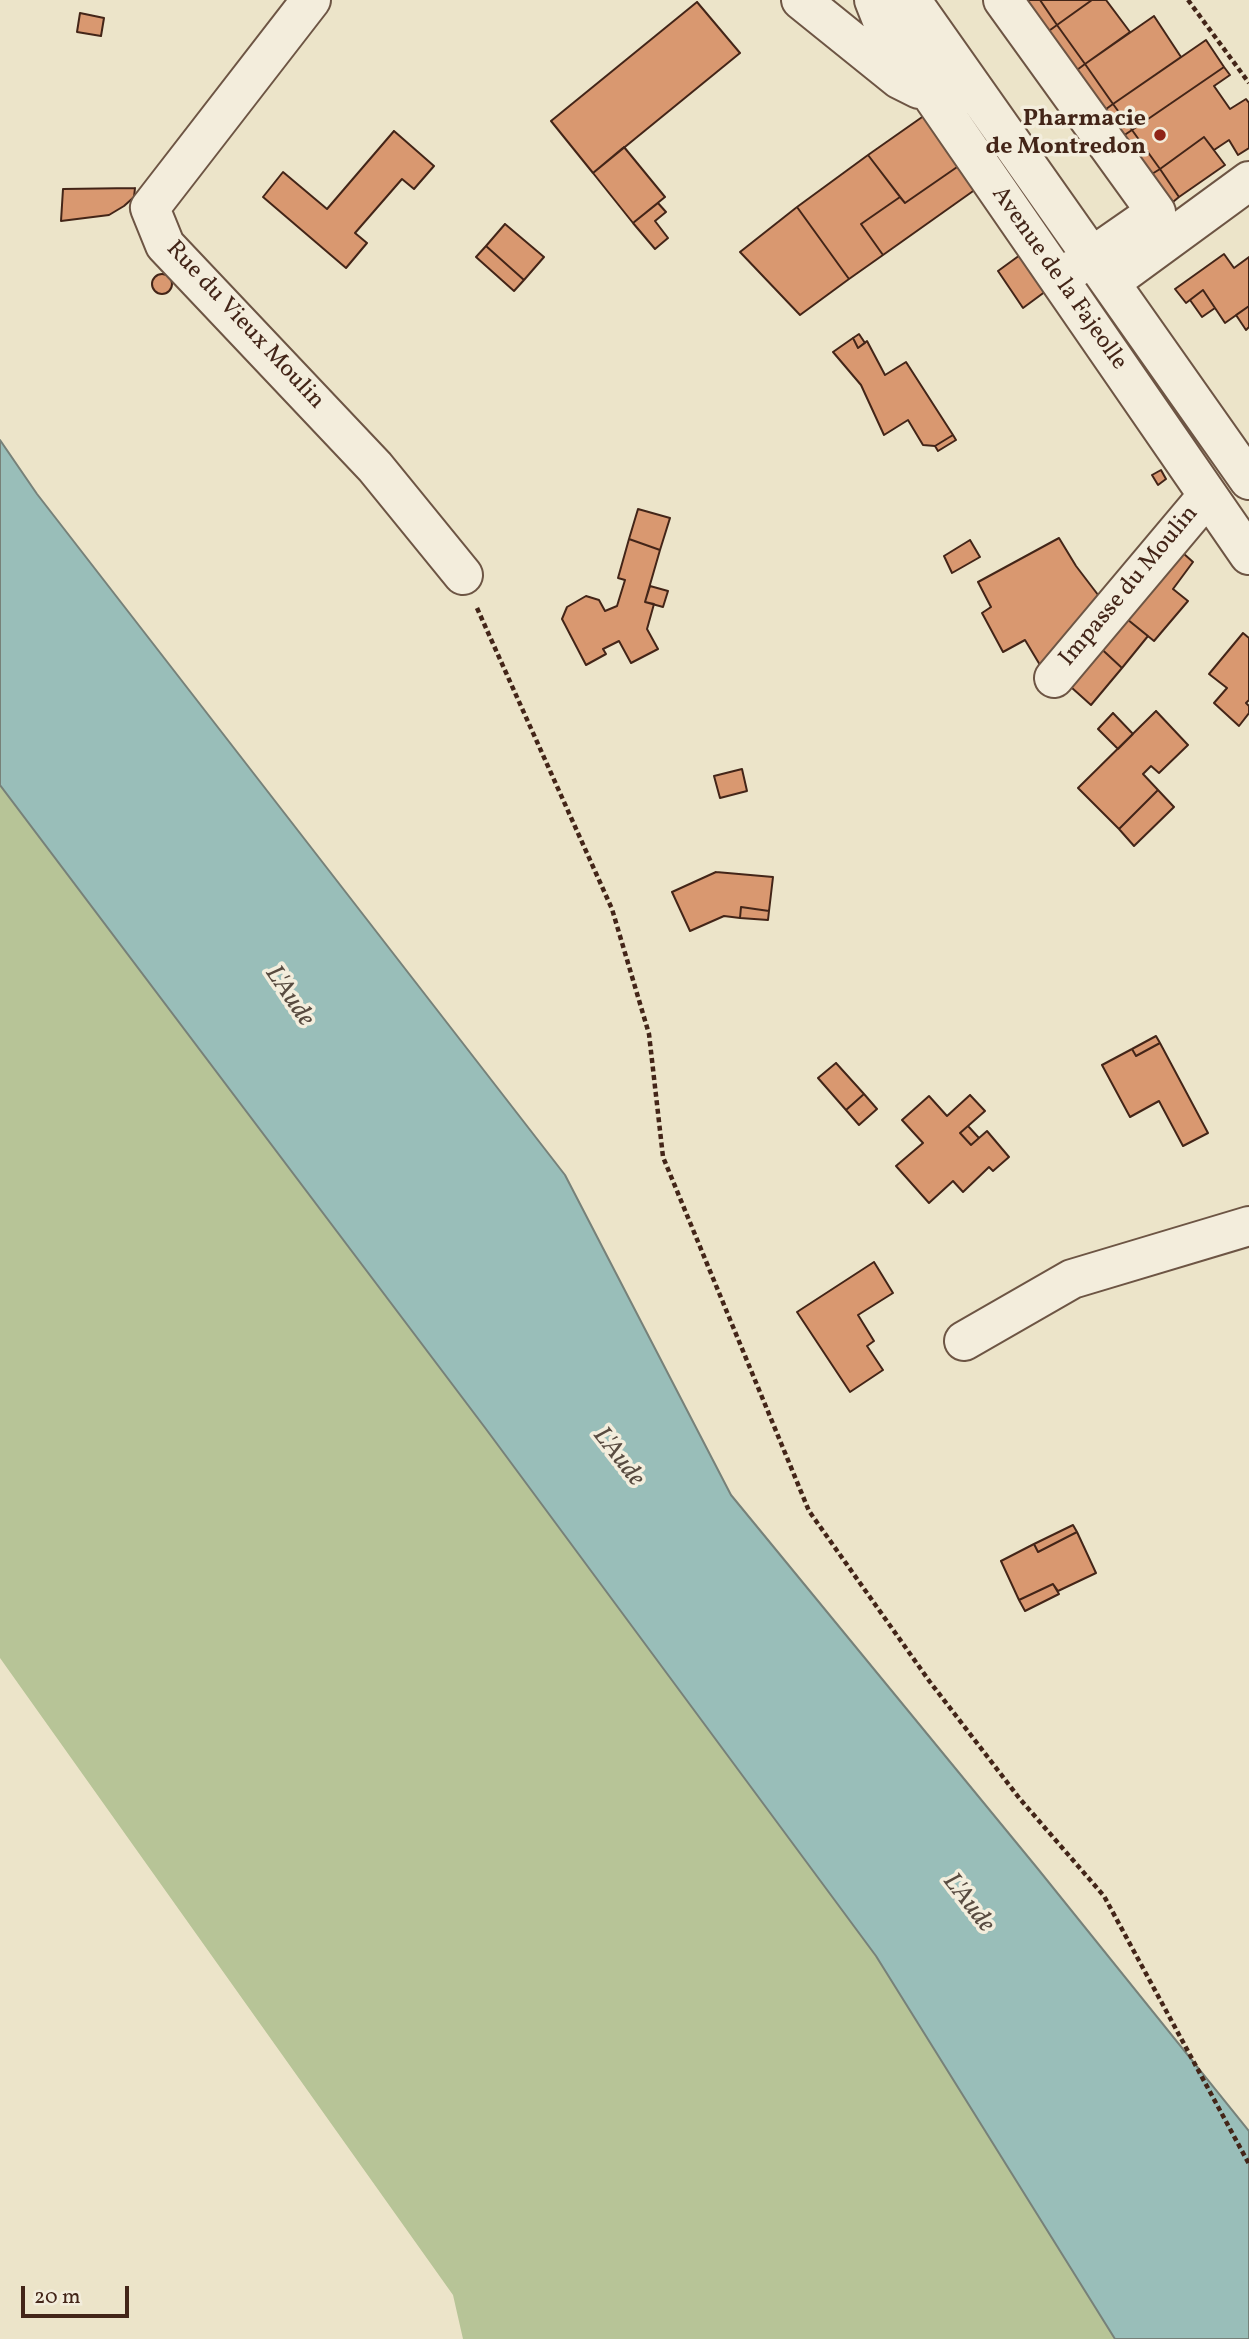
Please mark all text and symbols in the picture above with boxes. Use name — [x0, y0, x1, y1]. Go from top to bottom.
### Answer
place label: Pharmacie de Montredon — [986, 107, 1146, 163]
marker: Pharmacie de Montredon — [1152, 127, 1168, 143]
street label: Avenue de la Fajeolle — [984, 182, 1132, 376]
street label: Rue du Vieux Moulin — [159, 236, 329, 416]
street label: Impasse du Moulin — [1054, 501, 1206, 673]
water label: L'Aude — [256, 961, 320, 1033]
water label: L'Aude — [584, 1422, 650, 1494]
water label: L'Aude — [934, 1868, 1000, 1940]
scale bar — [24, 2272, 133, 2316]
text: 20 m — [34, 2283, 80, 2312]

